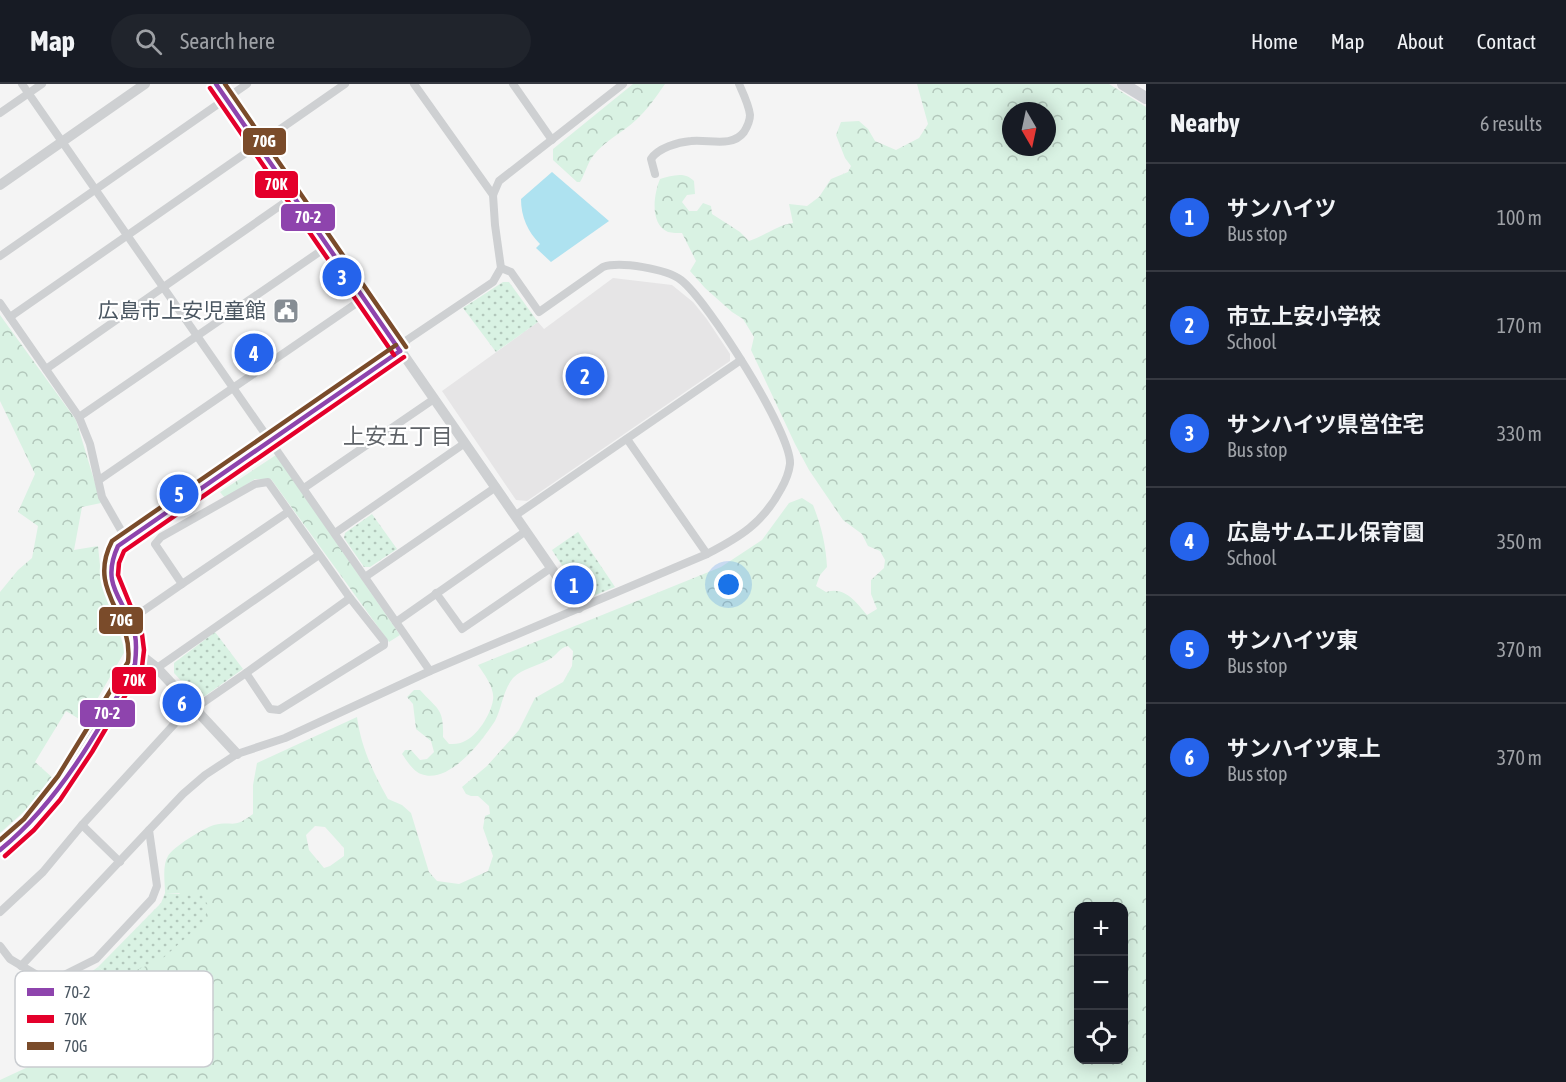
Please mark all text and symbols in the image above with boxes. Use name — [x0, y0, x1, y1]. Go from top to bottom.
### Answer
search box — [111, 14, 531, 68]
text: Map — [30, 25, 75, 57]
icon: search — [132, 25, 165, 58]
text: Search here — [180, 28, 275, 54]
text: Home — [1251, 29, 1298, 53]
text: Map — [1331, 29, 1365, 53]
text: About — [1398, 29, 1444, 53]
text: Contact — [1477, 29, 1536, 53]
north arrow — [1002, 102, 1056, 156]
text: Nearby — [1170, 108, 1240, 138]
text: 6 results — [1480, 112, 1542, 135]
line badge: 70G — [242, 127, 287, 156]
text: 70G — [252, 132, 276, 150]
line badge: 70K — [254, 170, 299, 199]
text: 70K — [265, 175, 288, 193]
text: サンハイツ — [1227, 195, 1337, 221]
line badge: 70-2 — [280, 203, 336, 232]
text: 1 — [1185, 206, 1194, 229]
text: 100 m — [1497, 206, 1542, 229]
text: 70-2 — [295, 208, 321, 226]
text: Bus stop — [1227, 222, 1287, 245]
pin: 3 — [322, 254, 362, 300]
public building icon: 広島市上安児童館 — [271, 296, 301, 326]
place label: 広島市上安児童館 — [98, 298, 266, 322]
text: 市立上安小学校 — [1227, 303, 1381, 329]
text: 2 — [1185, 314, 1194, 337]
text: 170 m — [1497, 314, 1542, 337]
pin: 4 — [234, 330, 274, 376]
text: School — [1227, 330, 1277, 353]
pin: 2 — [566, 354, 604, 398]
text: サンハイツ県営住宅 — [1227, 411, 1425, 437]
text: 3 — [1185, 422, 1194, 445]
text: 330 m — [1497, 422, 1542, 445]
district label: 上安五丁目 — [343, 423, 453, 449]
text: Bus stop — [1227, 438, 1287, 461]
pin: 5 — [160, 472, 198, 516]
text: 広島サムエル保育園 — [1227, 519, 1425, 545]
text: 4 — [1185, 530, 1194, 553]
text: 350 m — [1497, 530, 1542, 553]
text: School — [1227, 546, 1277, 569]
pin: 1 — [554, 562, 594, 608]
your location — [714, 570, 743, 599]
line badge: 70G — [98, 606, 144, 635]
text: 70G — [109, 611, 133, 629]
text: サンハイツ東 — [1227, 627, 1359, 653]
text: 5 — [1185, 638, 1194, 661]
text: 370 m — [1497, 638, 1542, 661]
text: Bus stop — [1227, 654, 1287, 677]
line badge: 70K — [111, 666, 157, 695]
text: 70K — [123, 671, 146, 689]
pin: 6 — [162, 680, 201, 726]
line badge: 70-2 — [79, 699, 136, 728]
text: 70-2 — [94, 704, 120, 722]
text: サンハイツ東上 — [1227, 735, 1381, 761]
text: 6 — [1185, 746, 1194, 769]
text: 370 m — [1497, 746, 1542, 769]
text: Bus stop — [1227, 762, 1287, 785]
map controls — [1074, 902, 1128, 1064]
button: + — [1074, 902, 1128, 956]
button: − — [1074, 956, 1128, 1010]
legend — [15, 971, 213, 1067]
text: 70-2 — [64, 983, 91, 1001]
text: 70K — [64, 1010, 87, 1028]
button: locate — [1074, 1010, 1128, 1064]
text: 70G — [64, 1037, 88, 1055]

